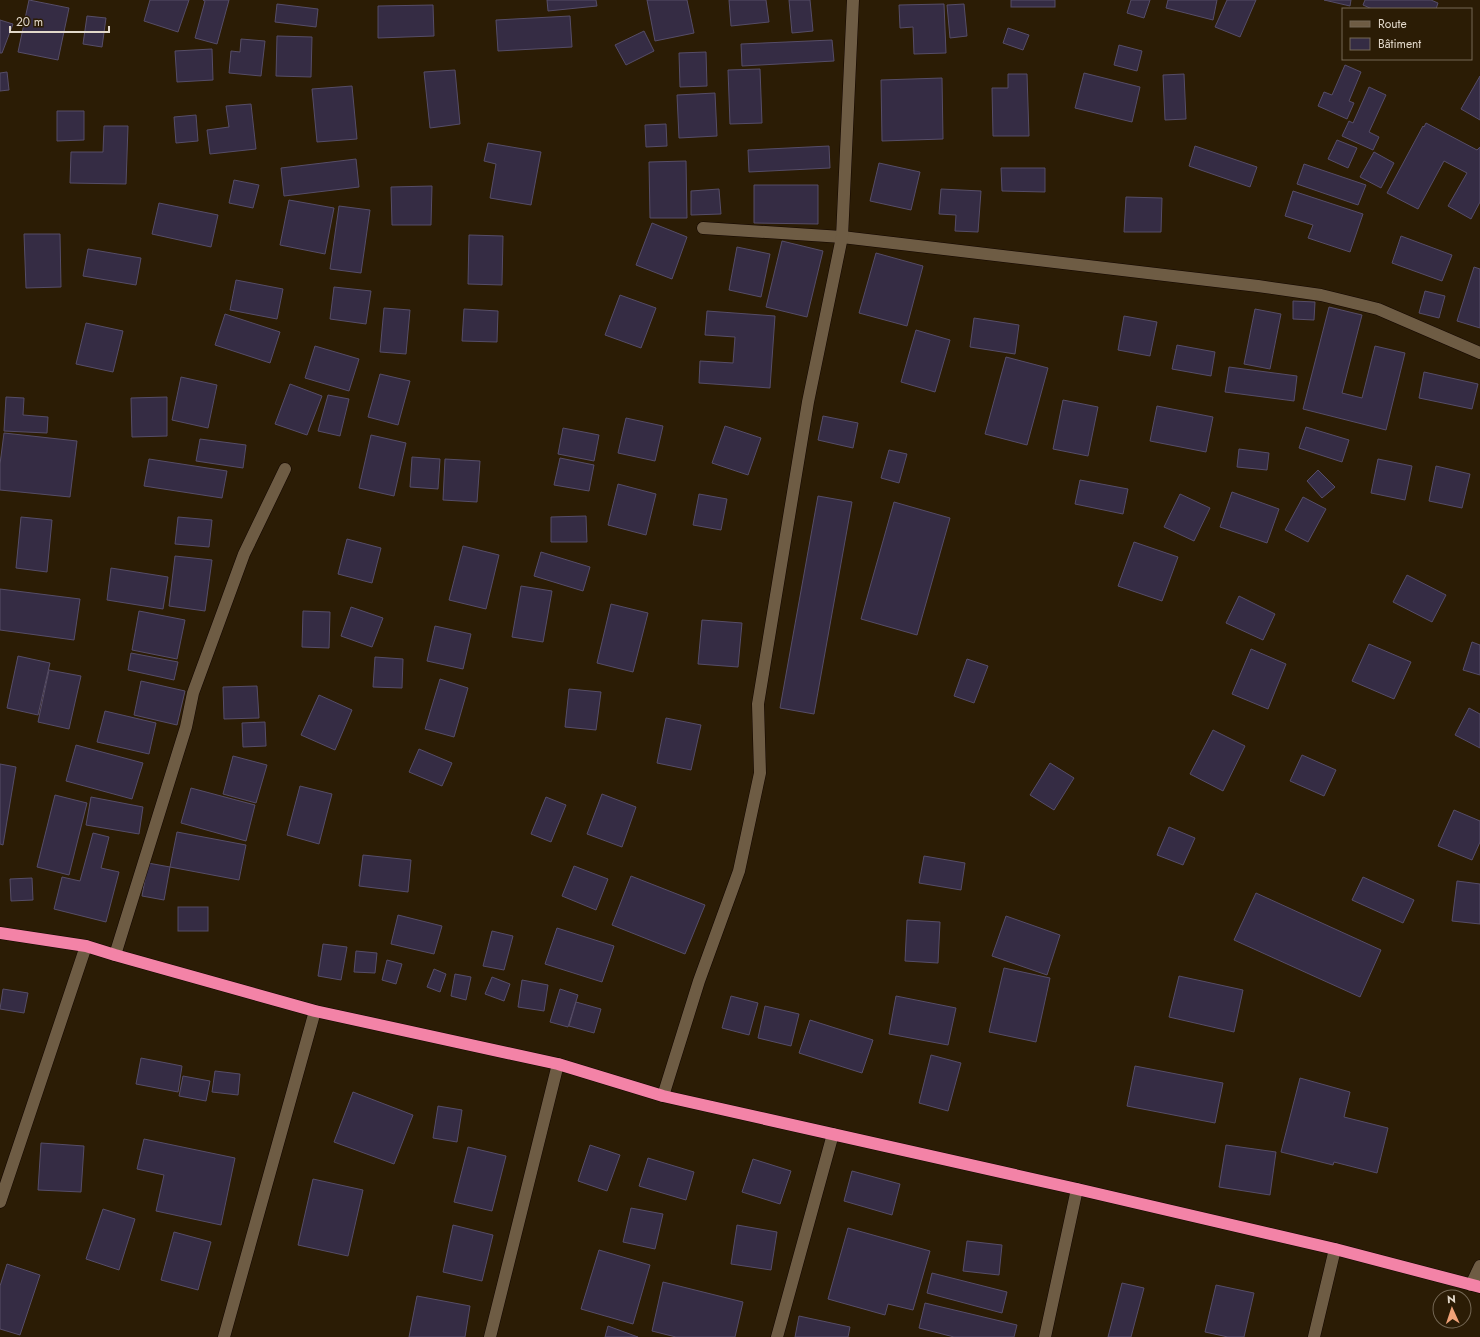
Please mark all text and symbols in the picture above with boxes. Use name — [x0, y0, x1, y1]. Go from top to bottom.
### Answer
scale bar — [10, 8, 109, 34]
legend — [1342, 8, 1472, 60]
text: 20 m — [16, 13, 43, 31]
text: Route — [1378, 15, 1407, 33]
text: Bâtiment — [1378, 35, 1421, 53]
north arrow — [1432, 1289, 1472, 1329]
text: N — [1447, 1291, 1456, 1307]

